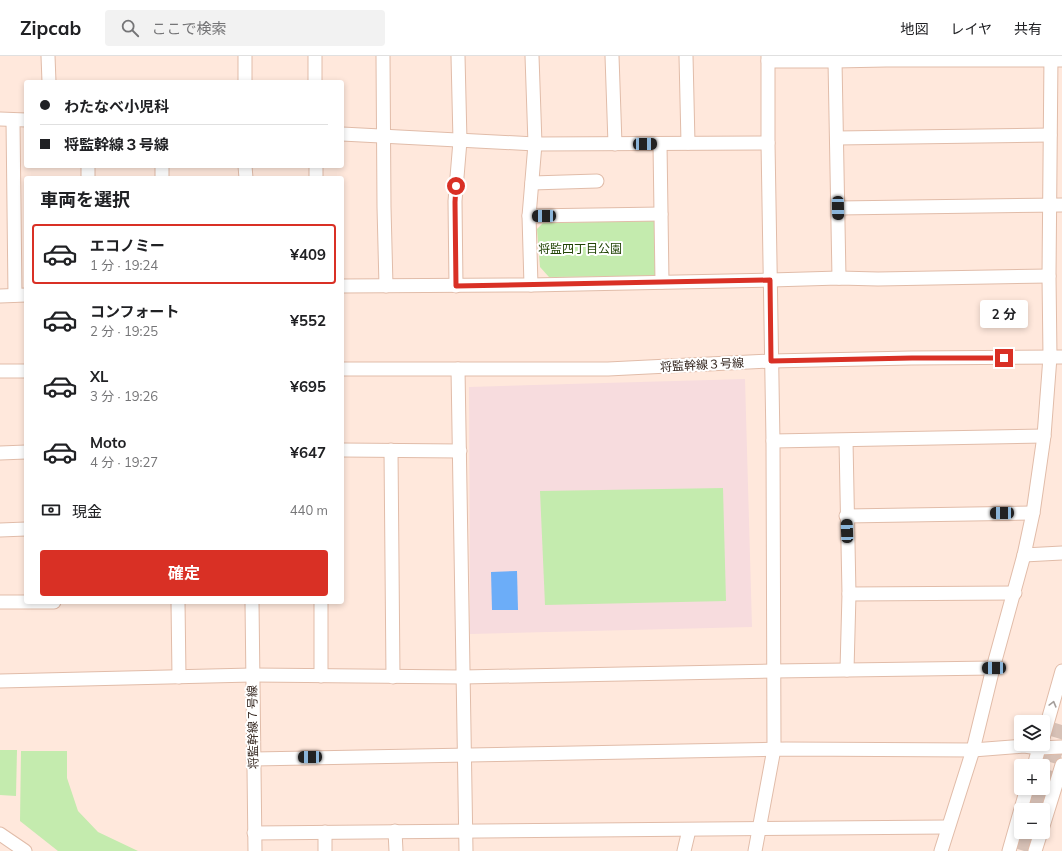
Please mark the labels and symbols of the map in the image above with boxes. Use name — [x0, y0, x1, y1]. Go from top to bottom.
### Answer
car — [633, 138, 657, 150]
route start — [447, 177, 465, 195]
car — [832, 196, 844, 220]
car — [532, 210, 556, 222]
park label: 将監四丁目公園 — [538, 241, 622, 256]
callout: 2 分 — [980, 300, 1028, 328]
route end — [995, 349, 1013, 367]
street label: 将監幹線３号線 — [660, 355, 744, 374]
car — [990, 507, 1014, 519]
car — [841, 519, 853, 543]
car — [982, 662, 1006, 674]
street label: 将監幹線７号線 — [244, 685, 261, 769]
one-way arrow — [1048, 701, 1057, 708]
car — [298, 751, 322, 763]

